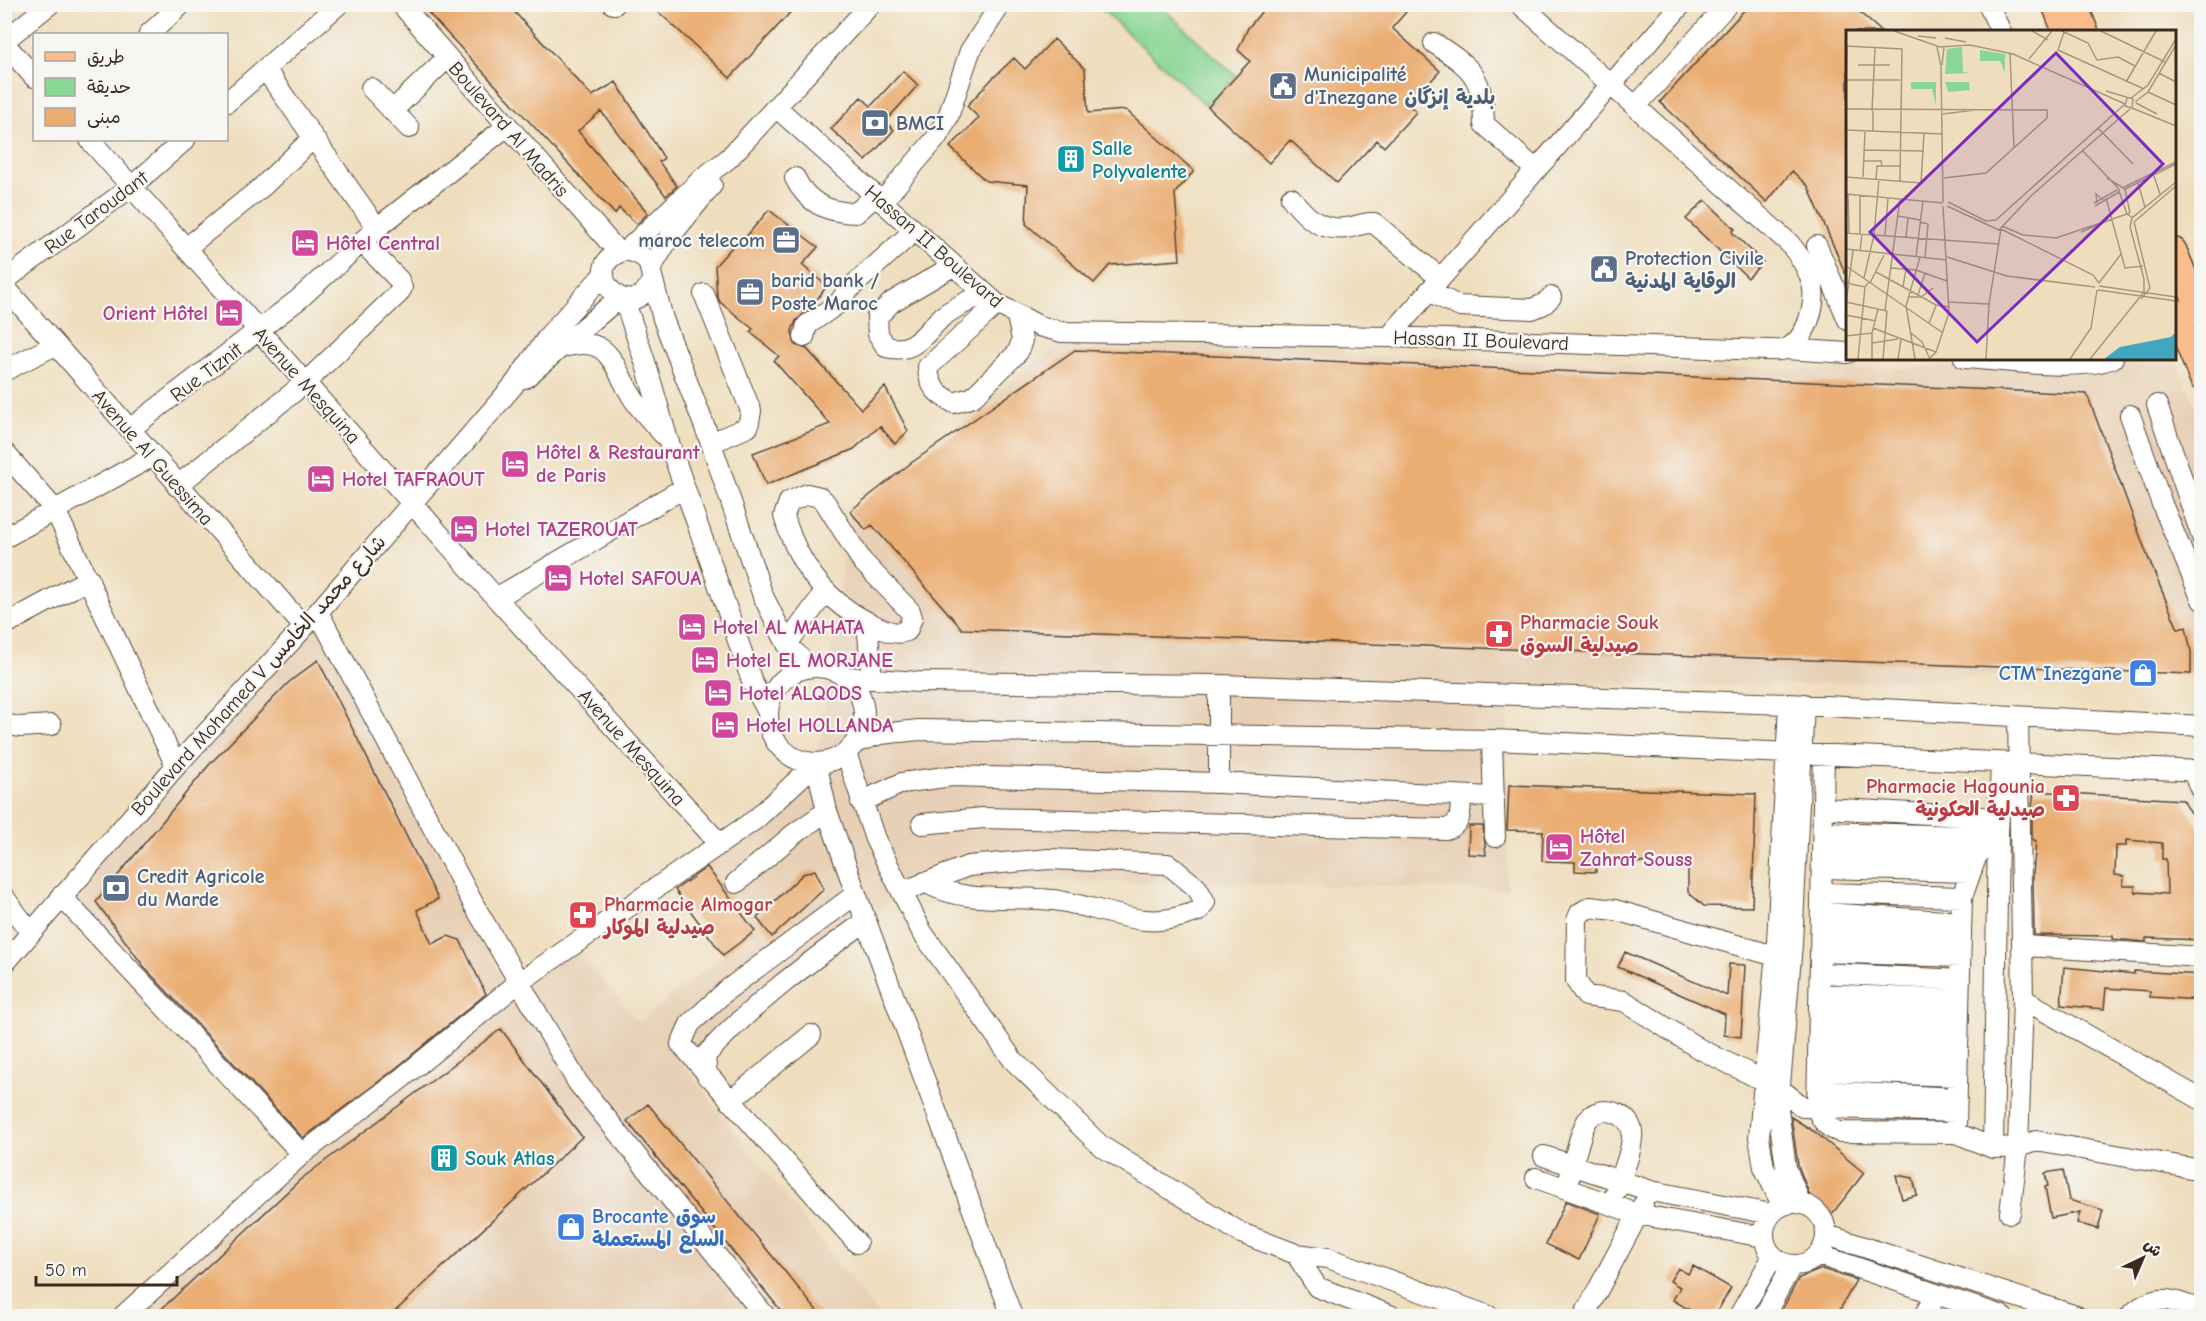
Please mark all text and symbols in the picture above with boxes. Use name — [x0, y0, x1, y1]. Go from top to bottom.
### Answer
inset map — [1846, 30, 2176, 360]
legend — [33, 33, 228, 141]
text: طريق — [87, 47, 125, 68]
street label: Boulevard Al Madris — [444, 57, 574, 202]
place label: Municipalité d'Inezgane بلدية إنزگان — [1304, 63, 1495, 110]
public building icon: Municipalité d'Inezgane بلدية إنزگان — [1267, 70, 1299, 102]
text: حديقة — [87, 77, 131, 98]
text: مبنى — [87, 107, 121, 128]
bank icon: BMCI — [859, 107, 891, 139]
place label: BMCI — [896, 112, 944, 135]
place label: Salle Polyvalente — [1092, 137, 1187, 183]
building icon: Salle Polyvalente — [1055, 143, 1087, 175]
street label: Rue Taroudant — [40, 165, 154, 259]
street label: Hassan II Boulevard — [860, 180, 1007, 313]
office icon: maroc telecom — [770, 224, 802, 256]
hotel icon: Hôtel Central — [289, 227, 321, 259]
place label: maroc telecom — [638, 229, 765, 252]
place label: Hôtel Central — [326, 232, 440, 255]
place label: Protection Civile الوقاية المدنية — [1625, 247, 1764, 295]
public building icon: Protection Civile الوقاية المدنية — [1588, 253, 1620, 285]
place label: barid bank / Poste Maroc — [771, 269, 880, 315]
office icon: barid bank / Poste Maroc — [734, 276, 766, 308]
hotel icon: Orient Hôtel — [213, 297, 245, 329]
place label: Orient Hôtel — [103, 302, 208, 325]
street label: Avenue Mesquina — [248, 322, 365, 448]
street label: Hassan II Boulevard — [1393, 326, 1569, 355]
street label: Rue Tiznit — [166, 337, 248, 407]
street label: Avenue Al Guessima — [87, 385, 218, 530]
place label: Hôtel & Restaurant de Paris — [536, 441, 700, 487]
hotel icon: Hôtel & Restaurant de Paris — [499, 448, 531, 480]
hotel icon: Hotel TAFRAOUT — [305, 463, 337, 495]
place label: Hotel TAFRAOUT — [342, 468, 485, 491]
hotel icon: Hotel TAZEROUAT — [448, 513, 480, 545]
place label: Hotel TAZEROUAT — [485, 518, 639, 541]
street label: Boulevard Mohamed V شارع محمد الخامس — [126, 530, 392, 822]
hotel icon: Hotel SAFOUA — [542, 562, 574, 594]
place label: Hotel SAFOUA — [579, 567, 701, 590]
hotel icon: Hotel AL MAHATA — [676, 611, 708, 643]
place label: Pharmacie Souk صيدلية السوق — [1520, 611, 1659, 658]
place label: Hotel AL MAHATA — [713, 616, 864, 639]
pharmacy icon: Pharmacie Souk صيدلية السوق — [1483, 618, 1515, 650]
hotel icon: Hotel EL MORJANE — [689, 644, 721, 676]
place label: Hotel EL MORJANE — [726, 649, 893, 672]
shop icon: CTM Inezgane — [2127, 657, 2159, 689]
place label: CTM Inezgane — [1999, 662, 2122, 685]
hotel icon: Hotel ALQODS — [702, 677, 734, 709]
place label: Hotel ALQODS — [739, 682, 862, 705]
street label: Avenue Mesquina — [573, 684, 690, 810]
hotel icon: Hotel HOLLANDA — [709, 709, 741, 741]
place label: Hotel HOLLANDA — [746, 714, 893, 737]
place label: Pharmacie Hagounia صيدلية الحكونية — [1866, 775, 2045, 822]
pharmacy icon: Pharmacie Hagounia صيدلية الحكونية — [2050, 782, 2082, 814]
place label: Hôtel Zahrat Souss — [1580, 825, 1692, 871]
hotel icon: Hôtel Zahrat Souss — [1543, 831, 1575, 863]
place label: Credit Agricole du Marde — [137, 865, 265, 911]
bank icon: Credit Agricole du Marde — [100, 872, 132, 904]
place label: Pharmacie Almogar صيدلية الموكار — [602, 893, 772, 940]
pharmacy icon: Pharmacie Almogar صيدلية الموكار — [567, 899, 599, 931]
building icon: Souk Atlas — [428, 1142, 460, 1174]
place label: Souk Atlas — [465, 1147, 554, 1170]
place label: Brocante سوق السلع المستعملة — [592, 1205, 724, 1254]
shop icon: Brocante سوق السلع المستعملة — [555, 1211, 587, 1243]
north arrow — [2113, 1228, 2173, 1288]
text: ش — [2140, 1235, 2165, 1261]
scale bar — [36, 1249, 177, 1287]
text: 50 m — [45, 1260, 87, 1281]

